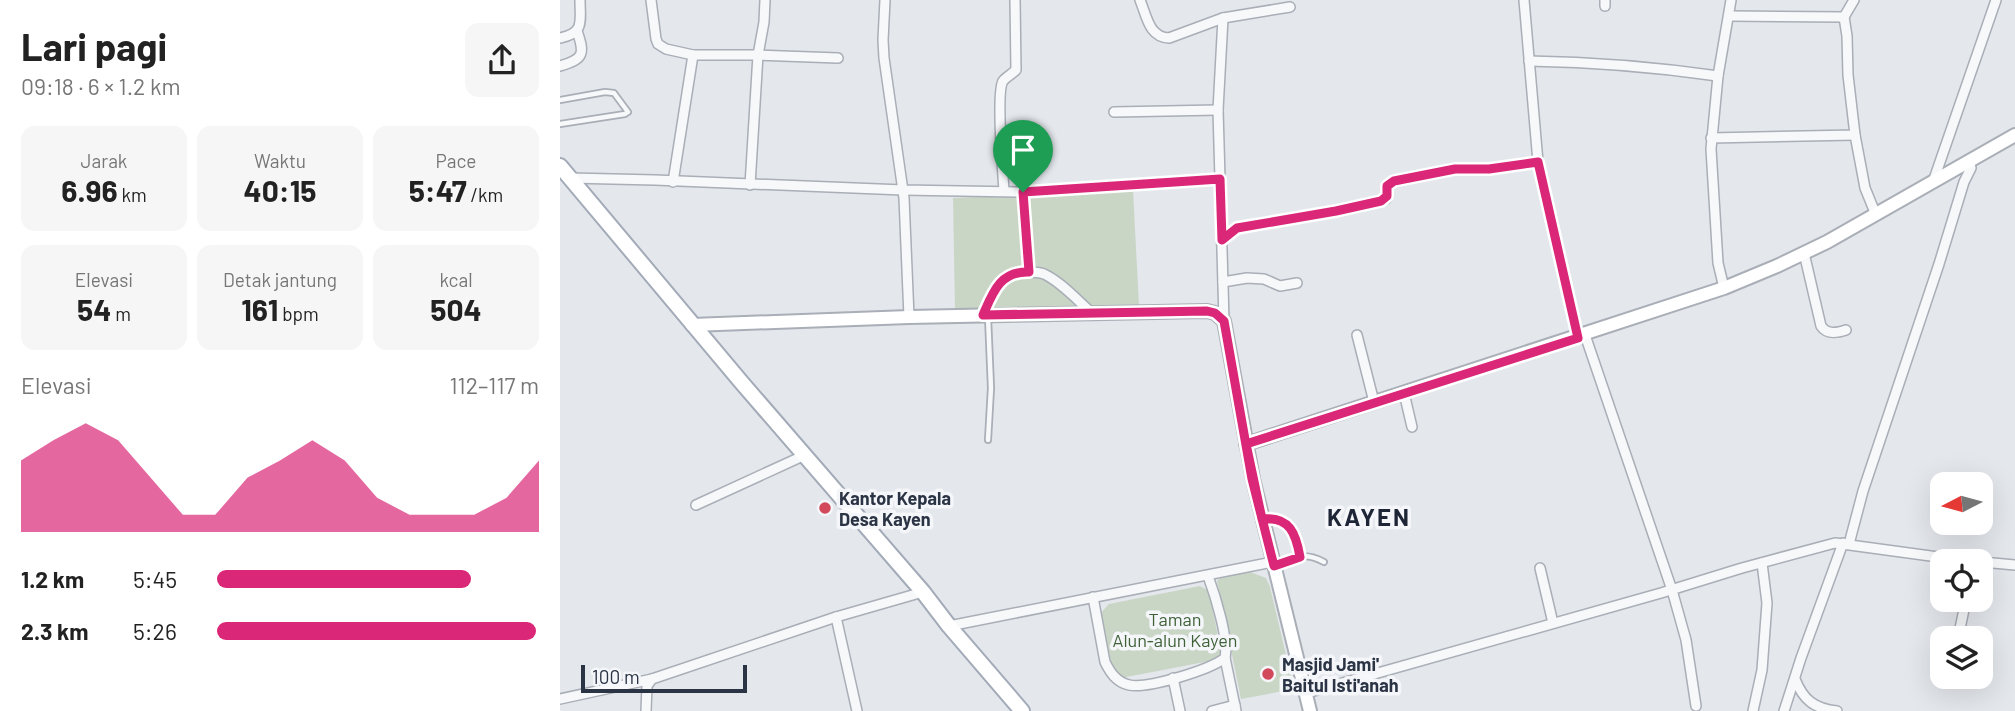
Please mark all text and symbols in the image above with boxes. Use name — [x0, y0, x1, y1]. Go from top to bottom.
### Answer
text: Lari pagi — [21, 23, 167, 69]
button: share — [465, 23, 539, 97]
text: 09:18 · 6 × 1.2 km — [21, 72, 181, 100]
pin — [993, 120, 1053, 192]
icon: arrive — [1004, 131, 1042, 169]
text: Jarak — [81, 149, 127, 172]
text: Waktu — [254, 149, 306, 172]
text: Pace — [436, 149, 476, 172]
text: 6.96 — [61, 172, 118, 208]
text: 40:15 — [244, 172, 316, 208]
text: 5:47 — [409, 172, 467, 208]
text: km — [118, 183, 147, 206]
text: /km — [467, 183, 503, 206]
text: Elevasi — [75, 268, 133, 291]
text: Detak jantung — [223, 268, 337, 291]
text: kcal — [439, 268, 473, 291]
text: 54 — [77, 291, 111, 327]
text: 161 — [241, 291, 278, 327]
text: 504 — [430, 291, 482, 327]
text: m — [111, 302, 131, 325]
text: bpm — [278, 302, 319, 325]
text: Elevasi — [21, 371, 92, 399]
text: 112–117 m — [449, 371, 539, 399]
north arrow — [1930, 472, 1993, 536]
map controls — [1930, 472, 1993, 689]
place label: Kantor Kepala Desa Kayen — [839, 487, 951, 530]
marker: Kantor Kepala Desa Kayen — [817, 500, 833, 516]
district label: KAYEN — [1327, 502, 1411, 531]
button: locate — [1930, 549, 1993, 612]
text: 1.2 km — [21, 565, 84, 593]
text: 5:45 — [133, 565, 177, 593]
park label: Taman Alun-alun Kayen — [1112, 608, 1238, 651]
text: 2.3 km — [21, 617, 89, 645]
text: 5:26 — [133, 617, 177, 645]
button: layers — [1930, 626, 1993, 689]
place label: Masjid Jami' Baitul Isti'anah — [1282, 653, 1399, 696]
scale bar — [581, 662, 747, 694]
text: 100 m — [592, 665, 640, 688]
marker: Masjid Jami' Baitul Isti'anah — [1260, 666, 1276, 682]

